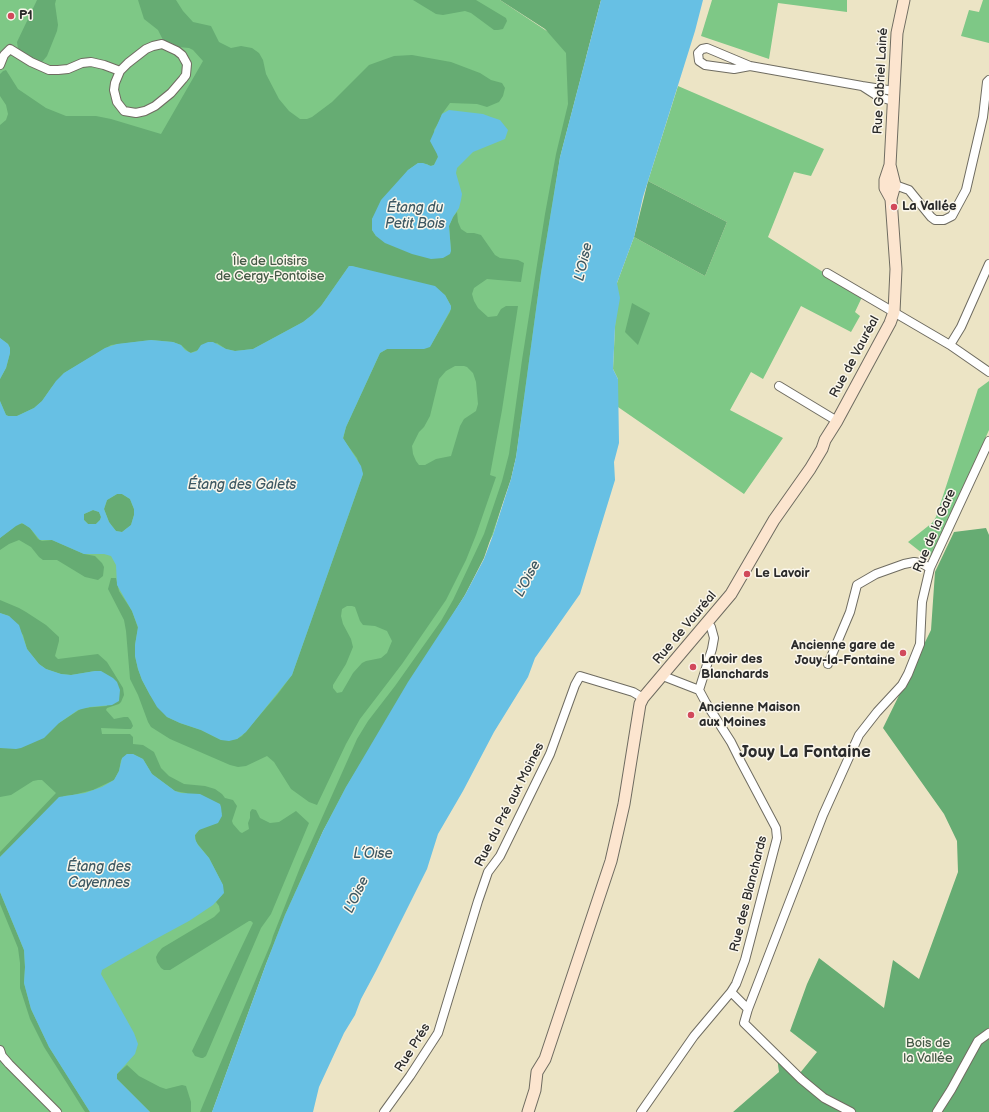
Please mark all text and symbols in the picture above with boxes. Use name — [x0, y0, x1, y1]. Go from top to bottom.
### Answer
place label: P1 — [19, 8, 33, 24]
marker: P1 — [6, 11, 16, 21]
street label: Rue Gabriel Lainé — [870, 27, 892, 135]
place label: La Vallée — [902, 199, 956, 215]
water label: Étang du Petit Bois — [385, 200, 445, 232]
marker: La Vallée — [889, 202, 899, 212]
water label: L'Oise — [571, 241, 597, 283]
park label: Île de Loisirs de Cergy-Pontoise — [216, 254, 324, 285]
street label: Rue de Vauréal — [827, 313, 883, 401]
water label: Étang des Galets — [188, 477, 296, 493]
street label: Rue de la Gare — [910, 487, 960, 575]
water label: L'Oise — [511, 558, 545, 600]
place label: Le Lavoir — [755, 566, 810, 582]
marker: Le Lavoir — [742, 569, 752, 579]
street label: Rue de Vauréal — [650, 588, 720, 668]
place label: Ancienne gare de Jouy-la-Fontaine — [791, 638, 895, 669]
marker: Ancienne gare de Jouy-la-Fontaine — [898, 648, 908, 658]
place label: Lavoir des Blanchards — [701, 652, 769, 683]
marker: Lavoir des Blanchards — [688, 662, 698, 672]
place label: Ancienne Maison aux Moines — [699, 700, 800, 731]
marker: Ancienne Maison aux Moines — [686, 710, 696, 720]
street label: Rue du Pré aux Moines — [472, 740, 548, 870]
district label: Jouy La Fontaine — [739, 743, 871, 763]
street label: Rue des Blanchards — [727, 834, 771, 954]
water label: L’Oise — [353, 846, 393, 862]
water label: Étang des Cayennes — [67, 859, 131, 892]
water label: L'Oise — [341, 874, 373, 916]
street label: Rue Prés — [392, 1021, 434, 1075]
park label: Bois de la Vallée — [903, 1036, 953, 1067]

